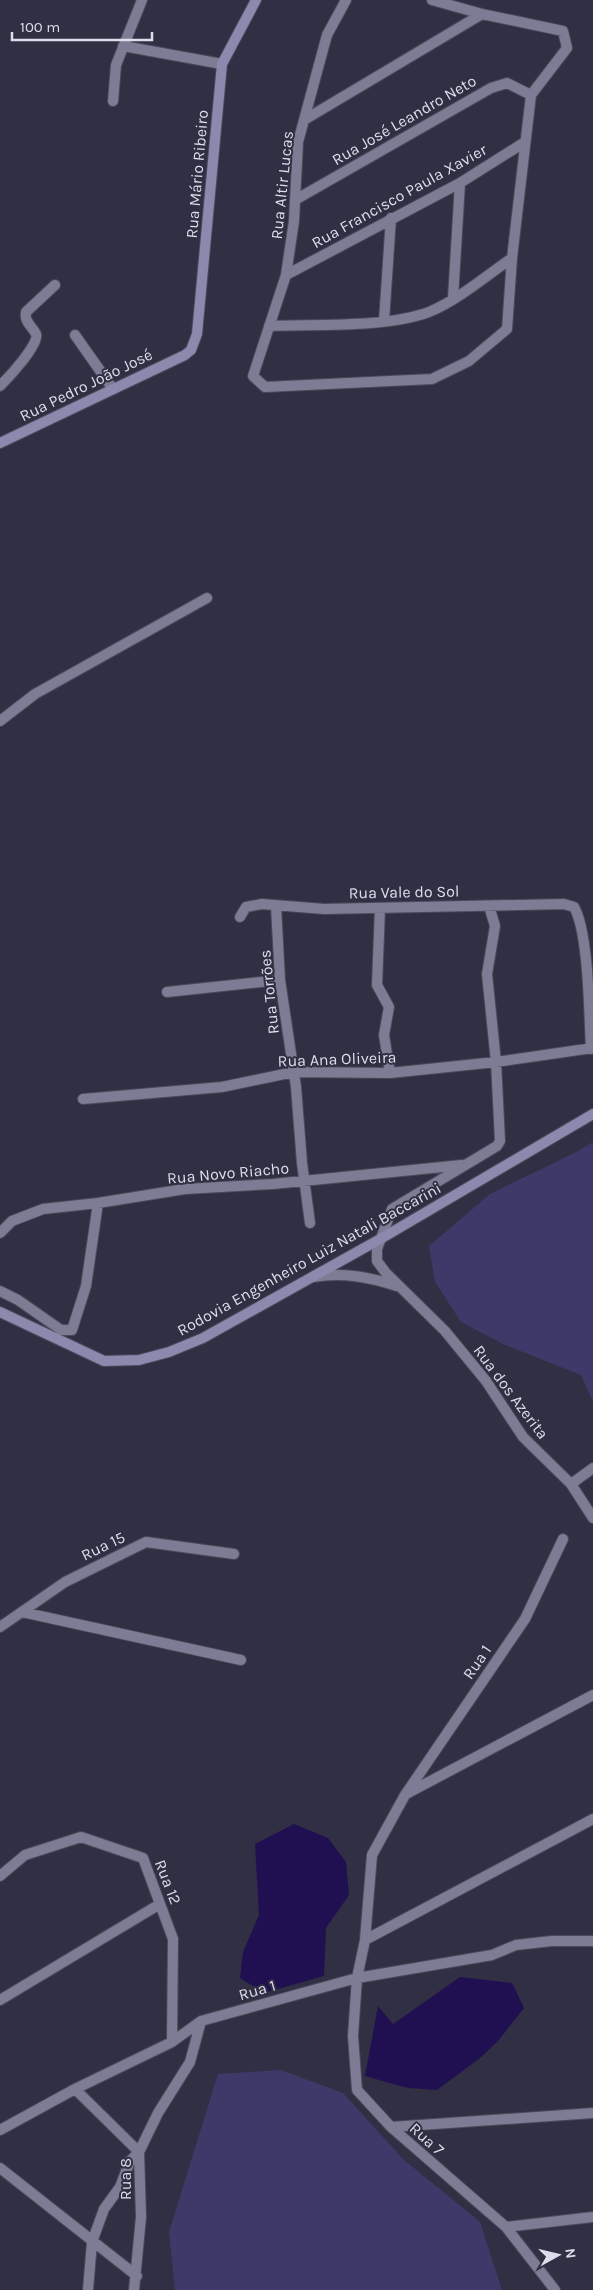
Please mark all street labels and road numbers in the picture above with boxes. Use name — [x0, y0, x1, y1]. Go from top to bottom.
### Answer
street label: Rua José Leandro Neto — [328, 71, 480, 169]
street label: Rua Mário Ribeiro — [182, 109, 212, 239]
street label: Rua Altir Lucas — [267, 130, 297, 240]
street label: Rua Francisco Paula Xavier — [308, 140, 490, 252]
street label: Rua Pedro João José — [17, 345, 155, 425]
street label: Rua Vale do Sol — [348, 882, 460, 902]
street label: Rua Torrões — [255, 949, 283, 1035]
street label: Rua Ana Oliveira — [277, 1047, 397, 1071]
street label: Rua Novo Riacho — [166, 1158, 290, 1188]
street label: Rodovia Engenheiro Luiz Natali Baccarini — [174, 1178, 444, 1340]
street label: Rua dos Azerita — [469, 1341, 553, 1443]
street label: Rua 15 — [78, 1527, 128, 1565]
street label: Rua 1 — [459, 1641, 495, 1683]
street label: Rua 12 — [151, 1857, 185, 1907]
street label: Rua 1 — [236, 1976, 278, 2004]
street label: Rua 7 — [406, 2119, 448, 2160]
street label: Rua 8 — [116, 2158, 135, 2200]

